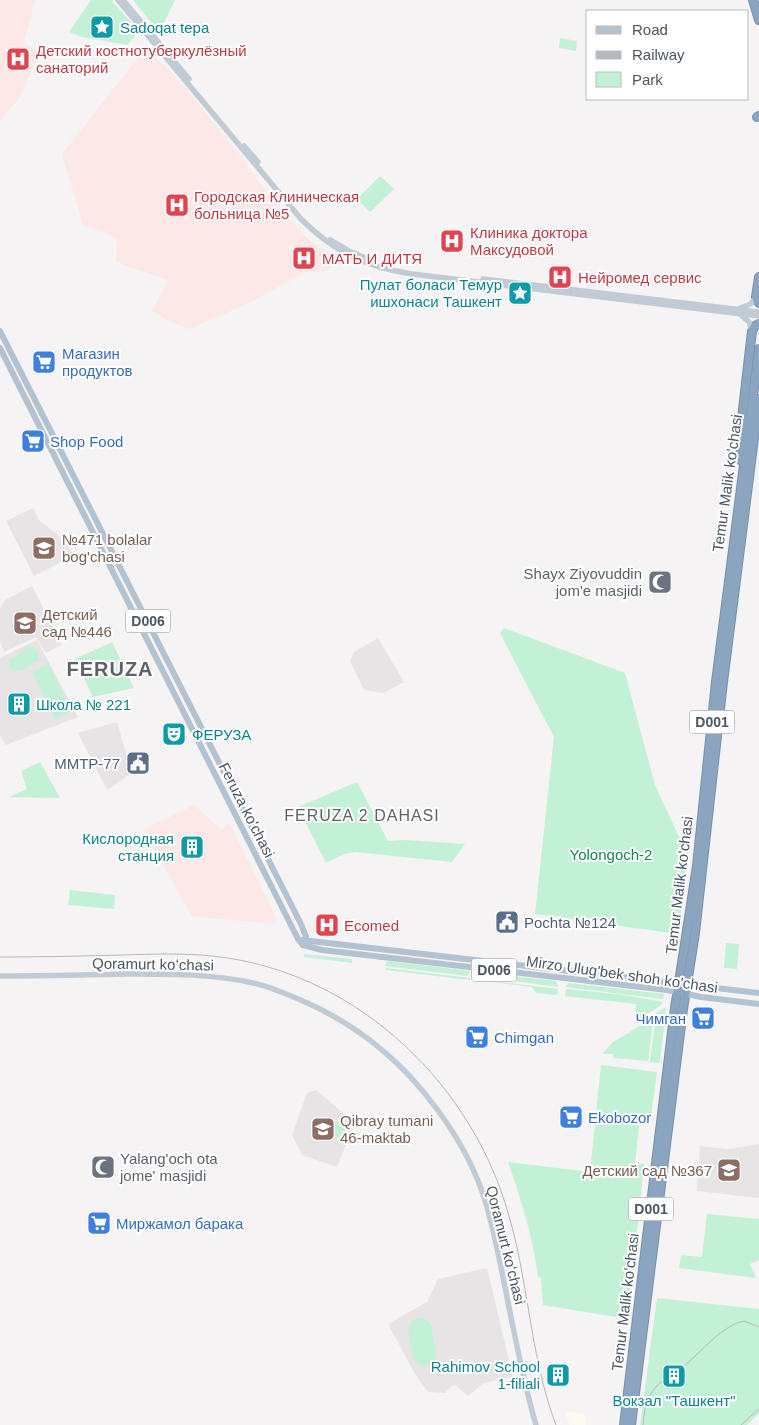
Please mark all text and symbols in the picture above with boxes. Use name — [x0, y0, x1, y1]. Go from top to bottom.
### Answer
legend — [586, 10, 749, 100]
place icon: Sadoqat tepa — [89, 14, 115, 40]
place label: Sadoqat tepa — [120, 19, 210, 36]
text: Road — [632, 21, 668, 38]
place label: Детский костнотуберкулёзный санаторий — [36, 42, 247, 76]
hospital icon: Детский костнотуберкулёзный санаторий — [5, 46, 31, 72]
text: Railway — [632, 46, 685, 63]
text: Park — [632, 71, 663, 88]
place label: Городская Клиническая больница №5 — [194, 188, 359, 222]
hospital icon: Городская Клиническая больница №5 — [164, 192, 190, 218]
place label: Клиника доктора Максудовой — [470, 224, 588, 258]
hospital icon: Клиника доктора Максудовой — [439, 228, 465, 254]
hospital icon: МАТЬ И ДИТЯ — [291, 245, 317, 271]
place label: МАТЬ И ДИТЯ — [322, 250, 422, 267]
hospital icon: Нейромед сервис — [547, 264, 573, 290]
place label: Нейромед сервис — [578, 269, 702, 286]
place label: Пулат боласи Темур ишхонаси Ташкент — [360, 276, 502, 310]
place icon: Пулат боласи Темур ишхонаси Ташкент — [507, 280, 533, 306]
place label: Магазин продуктов — [62, 345, 133, 379]
supermarket icon: Магазин продуктов — [31, 349, 57, 375]
street label: Temur Malik ko'chasi — [709, 413, 745, 553]
supermarket icon: Shop Food — [20, 428, 46, 454]
place label: Shop Food — [50, 433, 123, 450]
place label: №471 bolalar bog'chasi — [62, 531, 152, 565]
school or university icon: №471 bolalar bog'chasi — [31, 535, 57, 561]
place label: Shayx Ziyovuddin jom'e masjidi — [524, 565, 642, 599]
mosque icon: Shayx Ziyovuddin jom'e masjidi — [647, 569, 673, 595]
place label: Детский сад №446 — [42, 606, 112, 640]
school or university icon: Детский сад №446 — [12, 610, 38, 636]
road number: D006 — [126, 610, 170, 632]
district label: FERUZA — [66, 658, 154, 680]
building icon: Школа № 221 — [6, 691, 32, 717]
place label: Школа № 221 — [36, 696, 131, 713]
road number: D001 — [690, 710, 734, 734]
theatre icon: ФЕРУЗА — [161, 721, 187, 747]
place label: ФЕРУЗА — [192, 726, 251, 743]
public building icon: MMTP-77 — [125, 750, 151, 776]
place label: MMTP-77 — [54, 755, 120, 772]
street label: Feruza ko'chasi — [216, 760, 278, 860]
district label: FERUZA 2 DAHASI — [284, 807, 440, 824]
street label: Temur Malik ko'chasi — [662, 815, 696, 955]
place label: Кислородная станция — [82, 830, 174, 864]
building icon: Кислородная станция — [179, 834, 205, 860]
park label: Yolongoch-2 — [570, 846, 652, 863]
public building icon: Pochta №124 — [494, 909, 520, 935]
hospital icon: Ecomed — [314, 912, 340, 938]
place label: Pochta №124 — [524, 914, 616, 931]
place label: Ecomed — [344, 917, 399, 934]
street label: Mirzo Ulug'bek shoh ko'chasi — [525, 952, 719, 996]
street label: Qoramurt koʻchasi — [92, 954, 214, 974]
road number: D006 — [472, 958, 516, 982]
supermarket icon: Чимган — [690, 1005, 716, 1031]
place label: Чимган — [636, 1010, 686, 1027]
supermarket icon: Chimgan — [464, 1024, 490, 1050]
place label: Chimgan — [494, 1029, 554, 1046]
supermarket icon: Ekobozor — [558, 1104, 584, 1130]
place label: Ekobozor — [588, 1109, 651, 1126]
place label: Qibray tumani 46-maktab — [340, 1112, 433, 1146]
school or university icon: Qibray tumani 46-maktab — [310, 1116, 336, 1142]
place label: Yalang'och ota jome' masjidi — [119, 1150, 218, 1184]
mosque icon: Yalang'och ota jome' masjidi — [90, 1154, 116, 1180]
school or university icon: Детский сад №367 — [716, 1157, 742, 1183]
place label: Детский сад №367 — [582, 1162, 712, 1179]
street label: Qoramurt koʻchasi — [483, 1184, 529, 1306]
road number: D001 — [628, 1198, 674, 1220]
supermarket icon: Миржамол барака — [86, 1210, 112, 1236]
place label: Миржамол барака — [116, 1215, 244, 1232]
street label: Temur Malik ko'chasi — [608, 1232, 642, 1372]
place label: Rahimov School 1-filiali — [431, 1358, 540, 1392]
building icon: Rahimov School 1-filiali — [545, 1362, 571, 1388]
building icon: Вокзал "Ташкент" — [661, 1363, 687, 1389]
place label: Вокзал "Ташкент" — [613, 1392, 735, 1409]

